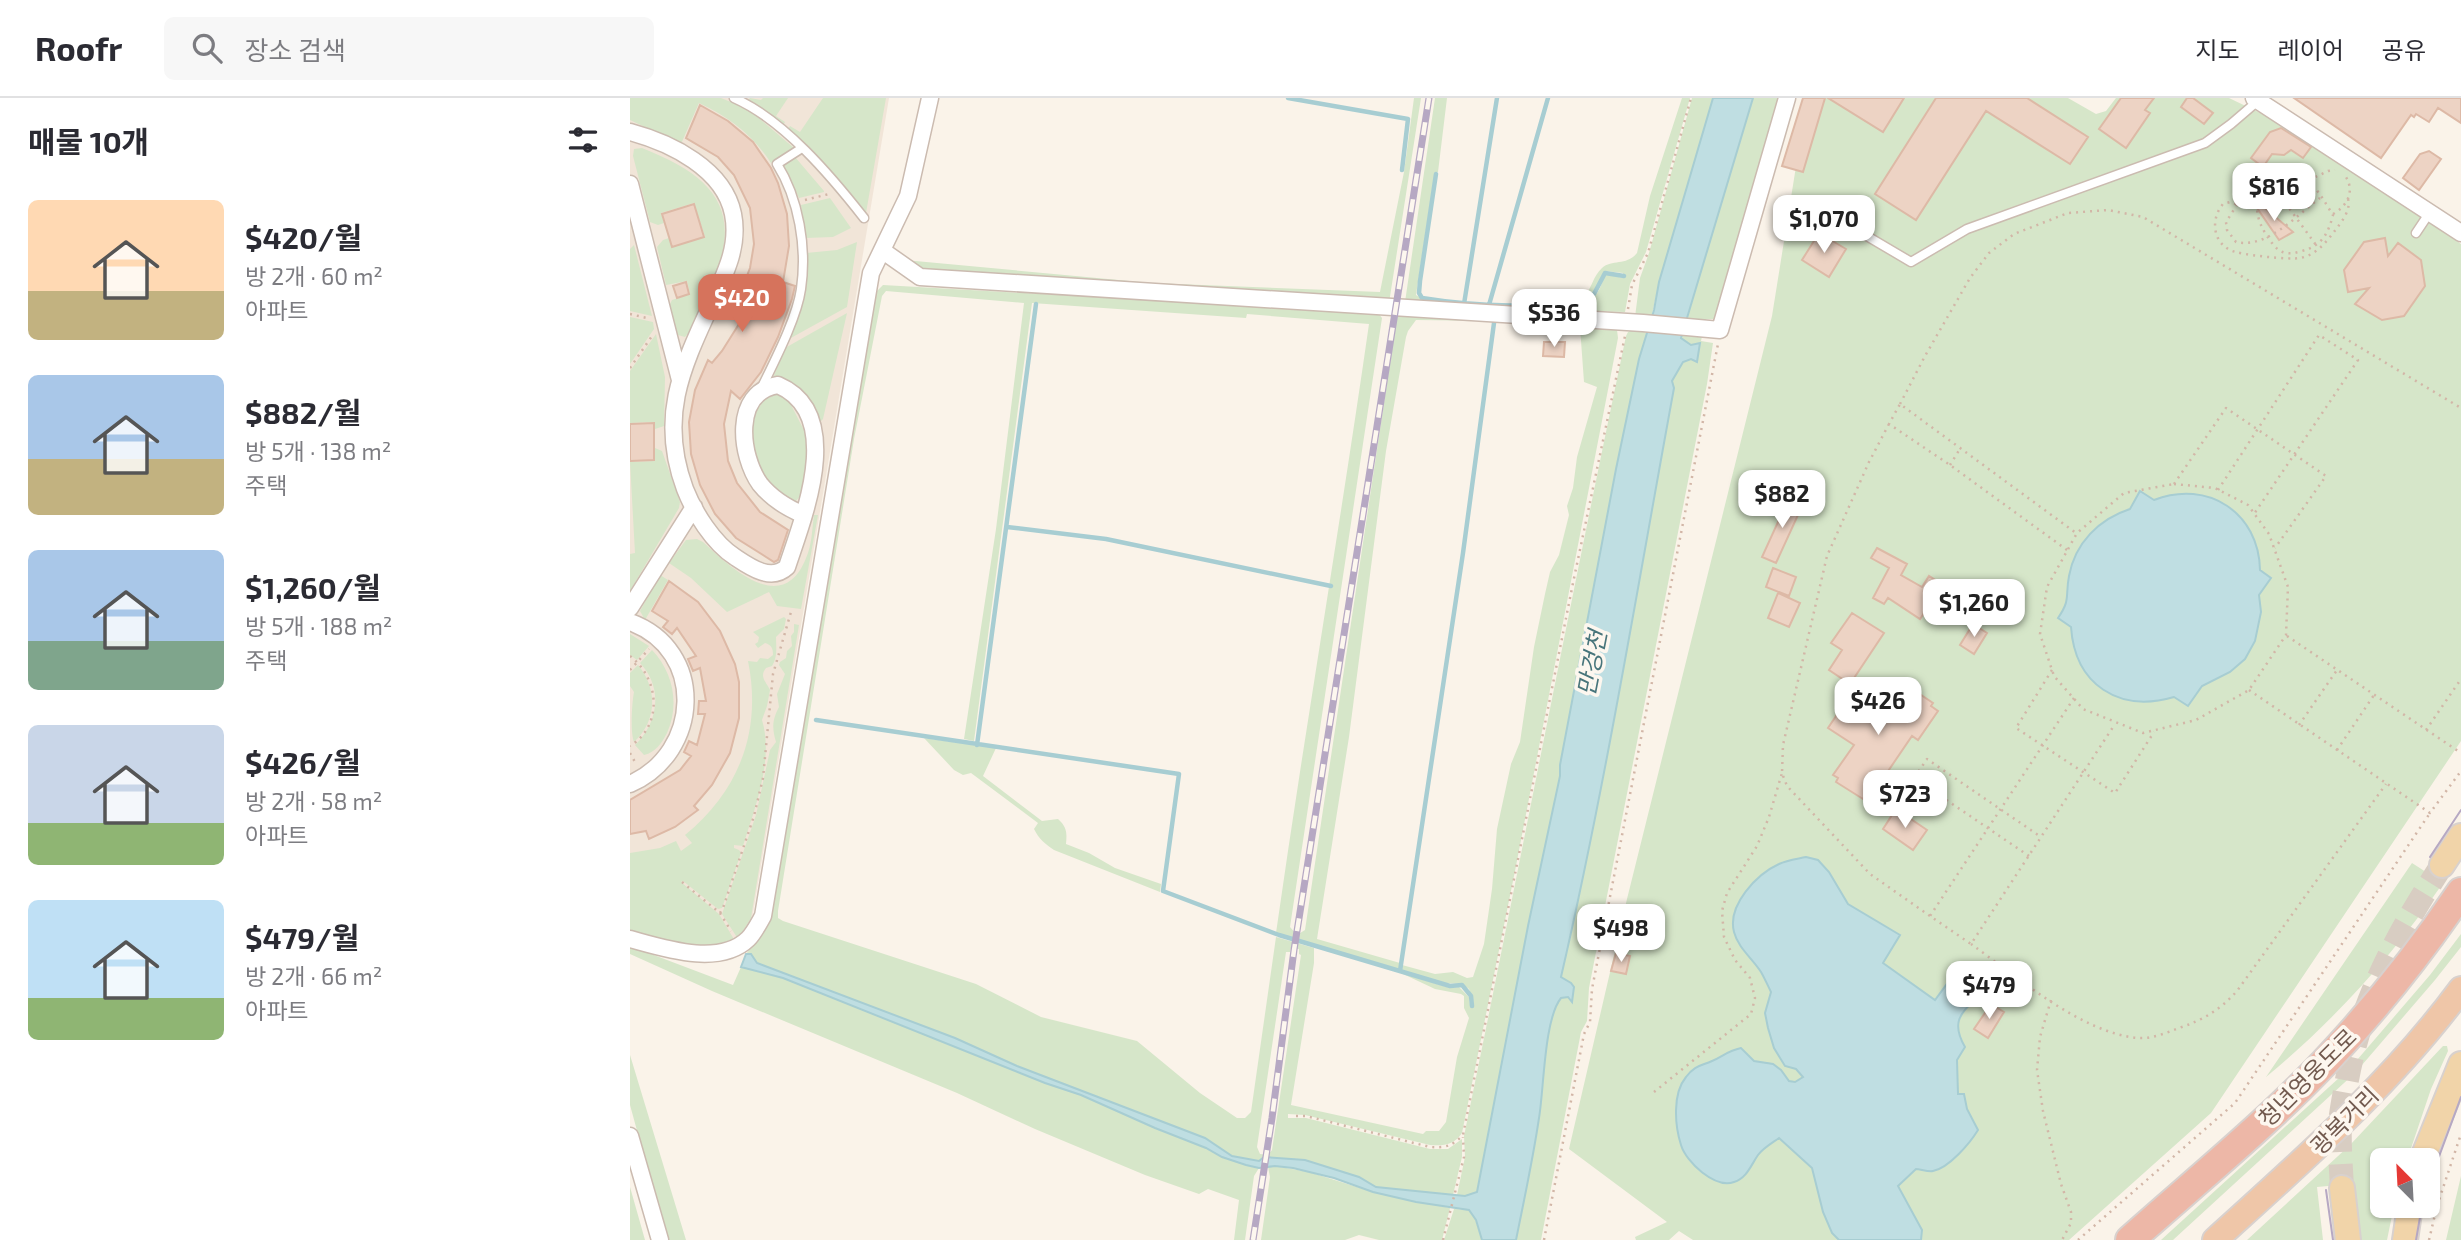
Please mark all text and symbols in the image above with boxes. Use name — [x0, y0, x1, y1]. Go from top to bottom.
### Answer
search box — [164, 17, 654, 80]
text: Roofr — [35, 28, 122, 68]
icon: search — [188, 29, 226, 67]
text: 장소 검색 — [244, 34, 346, 65]
text: 지도 — [2195, 35, 2240, 64]
text: 레이어 — [2278, 35, 2344, 64]
text: 공유 — [2382, 35, 2426, 64]
icon: filters — [564, 121, 602, 159]
text: 매물 10개 — [28, 123, 149, 159]
pin: $816 — [2233, 164, 2315, 223]
text: $816 — [2248, 172, 2300, 200]
pin: $1,070 — [1767, 195, 1881, 255]
text: $1,070 — [1789, 204, 1859, 232]
text: $420/월 — [245, 219, 362, 255]
icon: home — [84, 228, 168, 312]
text: 방 2개 · 60 m² — [245, 262, 383, 290]
pin: $420 — [701, 274, 783, 334]
text: $420 — [714, 283, 770, 311]
pin: $536 — [1513, 289, 1595, 349]
text: 아파트 — [245, 296, 308, 324]
text: $536 — [1528, 298, 1580, 326]
text: $882/월 — [245, 394, 361, 430]
icon: home — [84, 403, 168, 487]
text: 방 5개 · 138 m² — [245, 437, 391, 465]
pin: $882 — [1741, 470, 1823, 530]
text: 주택 — [245, 471, 287, 499]
text: $882 — [1754, 479, 1810, 507]
text: $1,260/월 — [245, 569, 381, 605]
icon: home — [84, 578, 168, 662]
pin: $1,260 — [1917, 580, 2031, 639]
text: $1,260 — [1939, 588, 2009, 616]
text: 방 5개 · 188 m² — [245, 612, 392, 640]
water label: 만겅천 — [1570, 625, 1612, 698]
text: 주택 — [245, 646, 287, 674]
pin: $426 — [1837, 678, 1919, 737]
text: $426 — [1851, 686, 1905, 714]
text: $426/월 — [245, 744, 361, 780]
icon: home — [84, 753, 168, 837]
pin: $723 — [1864, 770, 1946, 830]
text: $723 — [1879, 779, 1931, 807]
text: 방 2개 · 58 m² — [245, 787, 382, 815]
text: 아파트 — [245, 821, 308, 849]
pin: $498 — [1580, 904, 1662, 964]
text: $498 — [1593, 913, 1649, 941]
text: $479/월 — [245, 919, 359, 955]
icon: home — [84, 928, 168, 1012]
text: 방 2개 · 66 m² — [245, 962, 382, 990]
pin: $479 — [1948, 962, 2030, 1021]
text: $479 — [1962, 970, 2016, 998]
text: 아파트 — [245, 996, 308, 1024]
street label: 청년영웅도로 — [2252, 1022, 2362, 1132]
street label: 광복거리 — [2304, 1080, 2384, 1160]
north arrow — [2370, 1148, 2440, 1218]
map controls — [2370, 1148, 2440, 1218]

